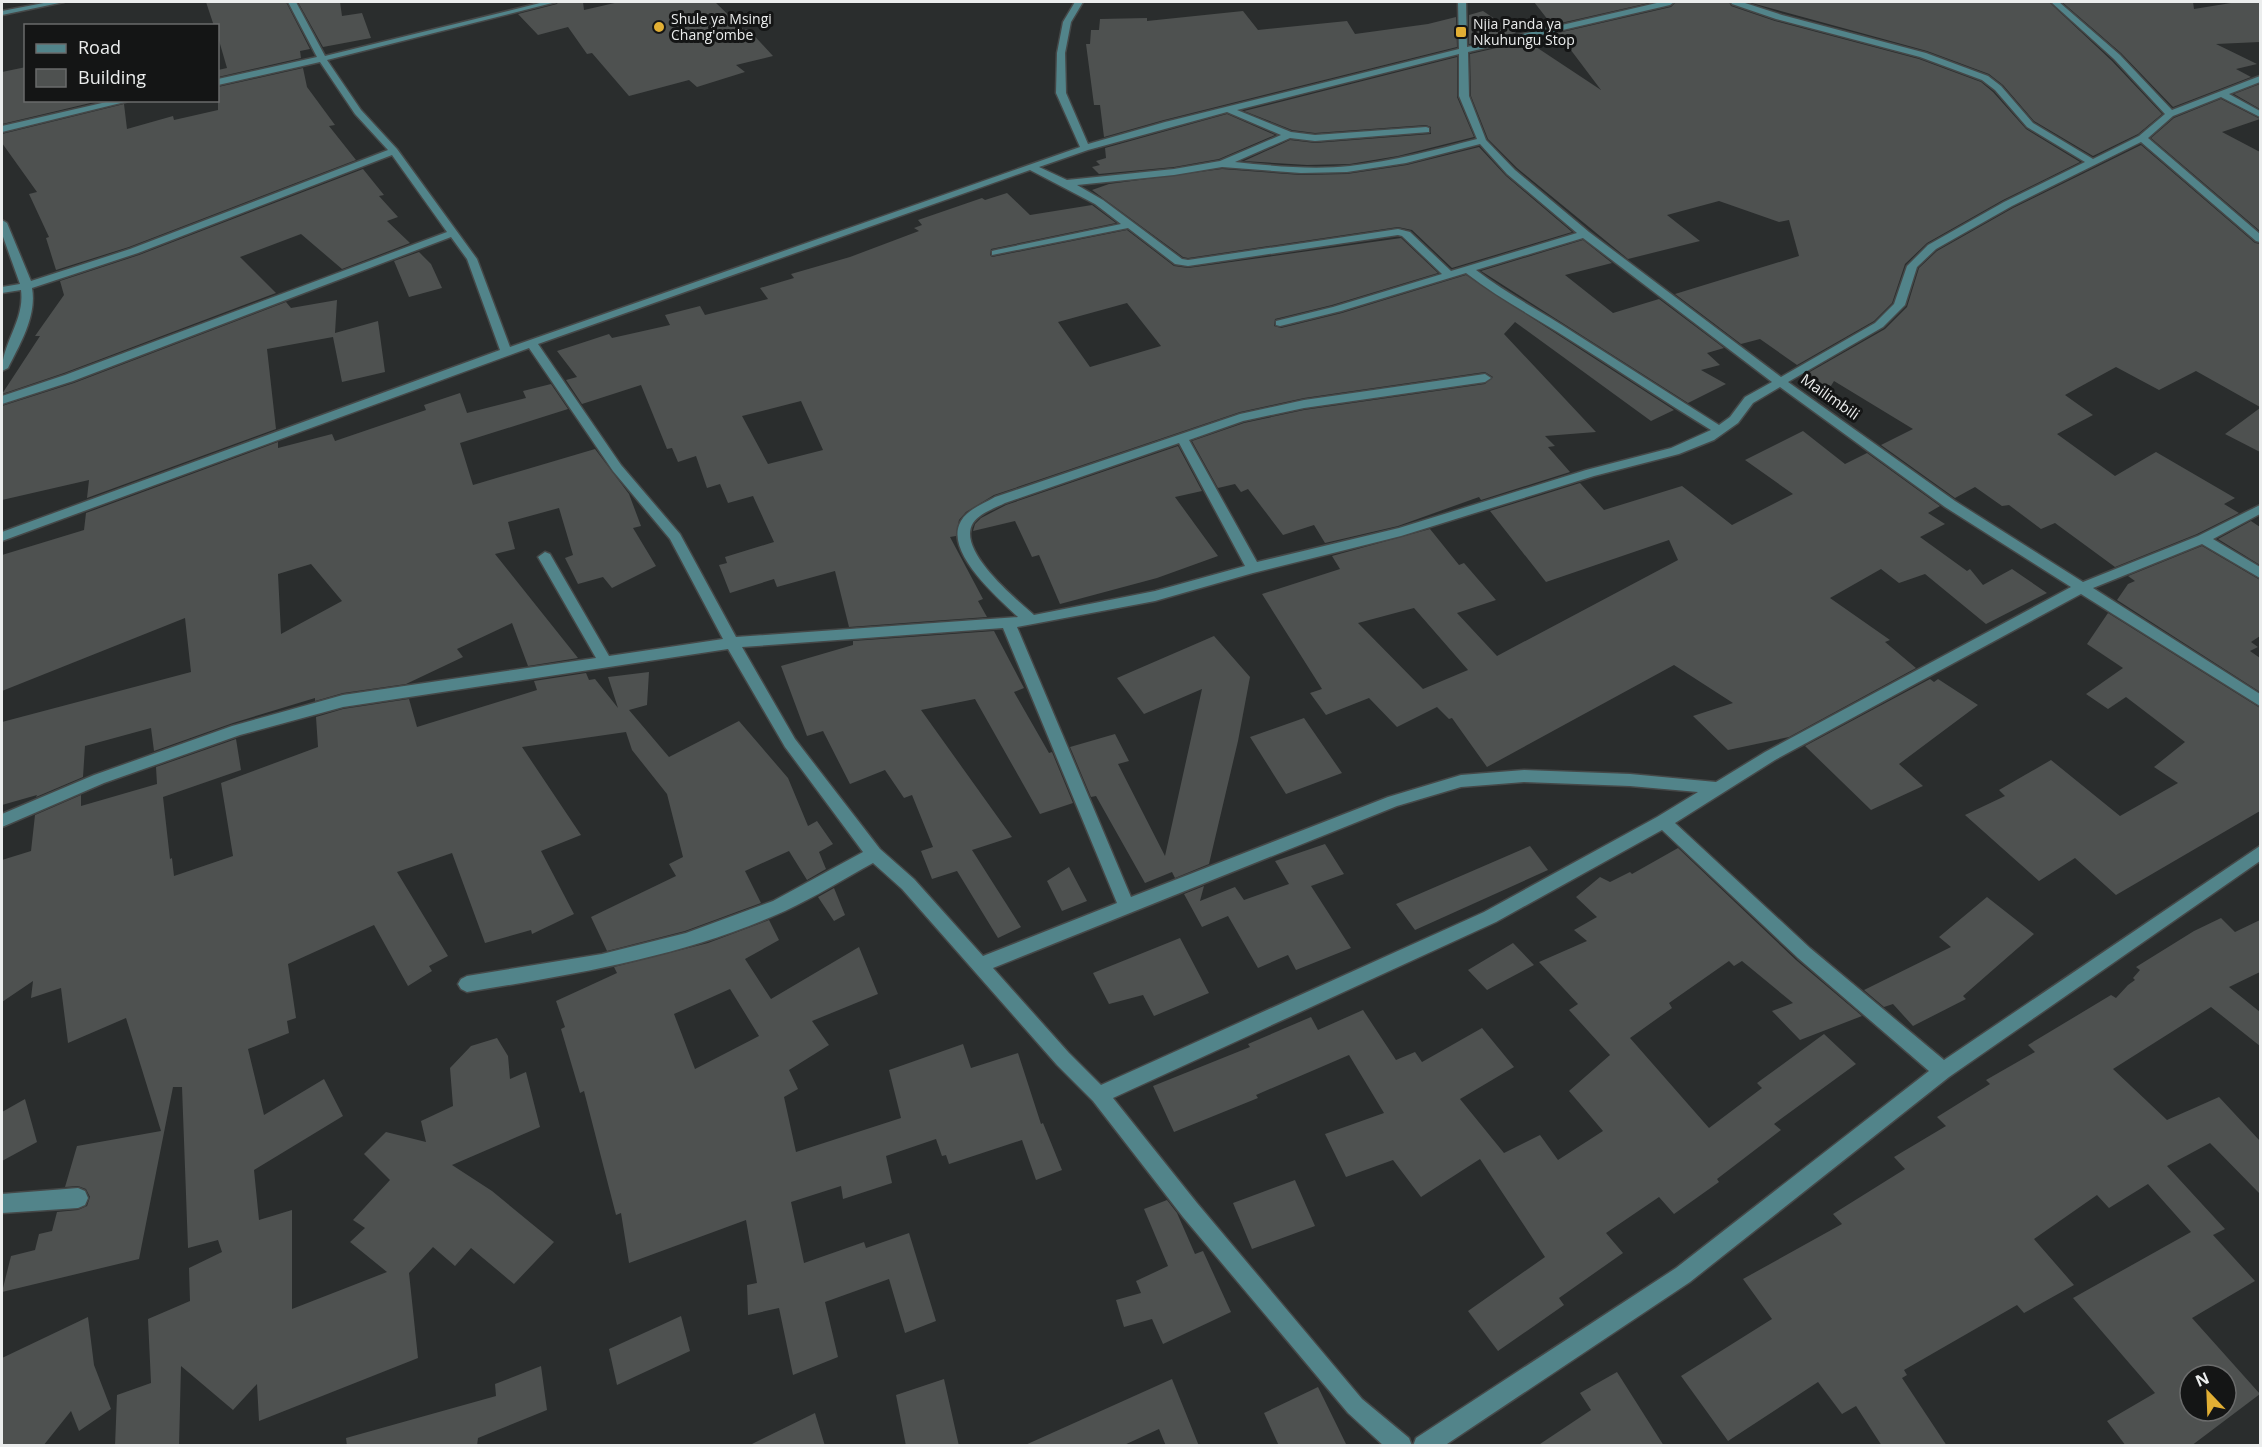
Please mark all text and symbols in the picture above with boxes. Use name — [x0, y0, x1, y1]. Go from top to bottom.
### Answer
place label: Shule ya Msingi Chang'ombe — [671, 9, 772, 44]
place label: Njia Panda ya Nkuhungu Stop — [1473, 14, 1575, 49]
marker: Shule ya Msingi Chang'ombe — [652, 20, 666, 34]
legend — [24, 24, 219, 102]
marker: Njia Panda ya Nkuhungu Stop — [1454, 25, 1468, 39]
text: Road — [78, 35, 121, 59]
text: Building — [78, 65, 146, 89]
street label: Mailimbili — [1797, 369, 1864, 424]
north arrow — [2178, 1363, 2238, 1423]
text: N — [2192, 1367, 2212, 1392]

